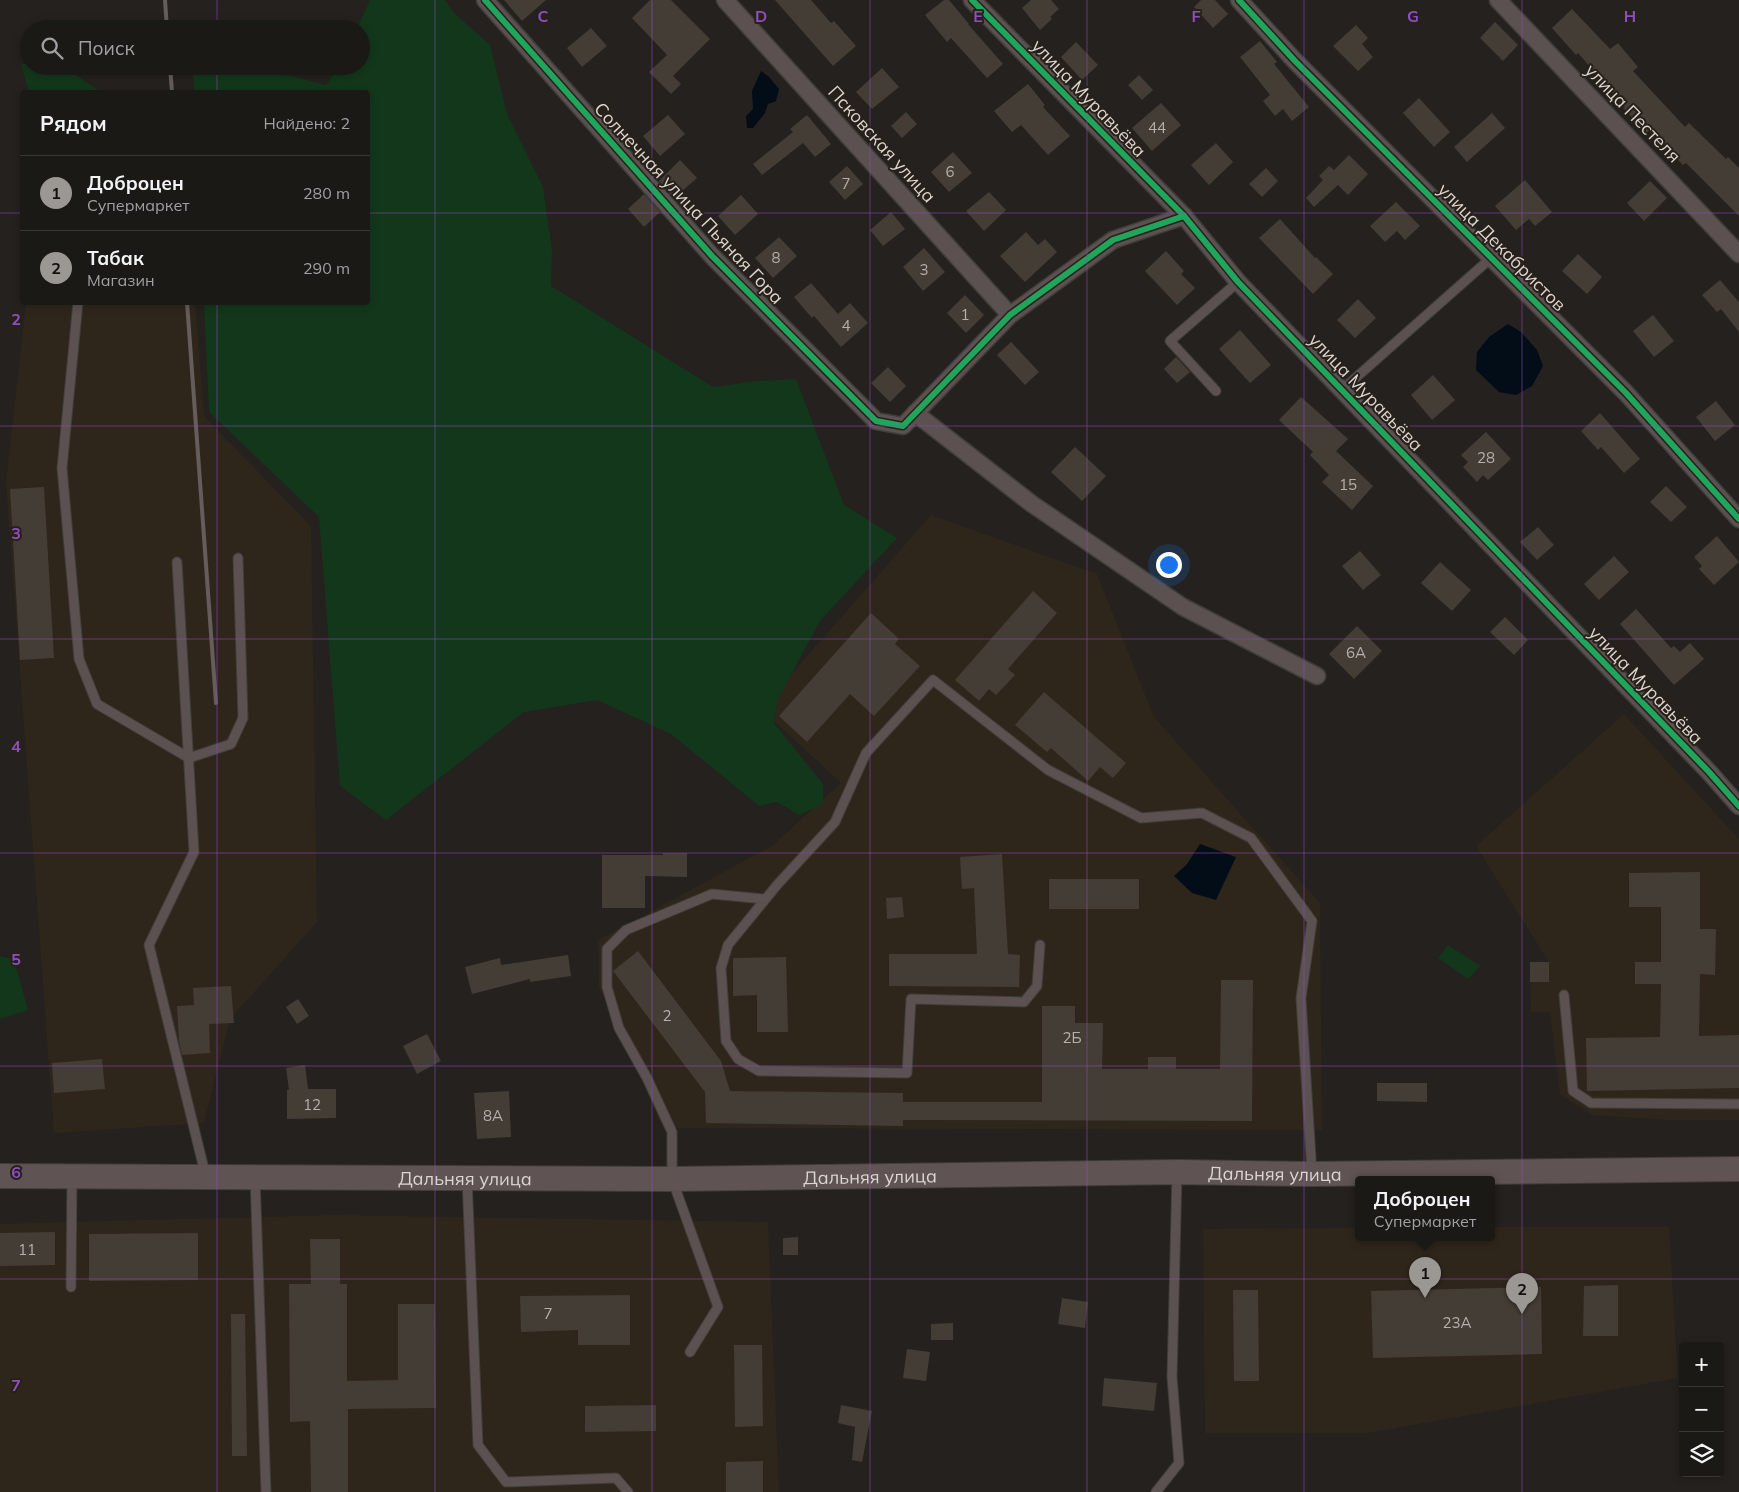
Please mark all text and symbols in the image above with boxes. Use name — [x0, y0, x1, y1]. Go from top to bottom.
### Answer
text: C — [538, 6, 549, 26]
text: D — [755, 6, 767, 26]
text: E — [973, 6, 983, 26]
text: F — [1191, 6, 1201, 26]
text: G — [1407, 6, 1419, 26]
text: H — [1624, 6, 1636, 26]
search box — [20, 20, 370, 75]
icon: search — [38, 34, 66, 62]
street label: улица Муравьёва — [1027, 34, 1151, 162]
text: Поиск — [78, 36, 135, 60]
street label: улица Пестеля — [1580, 59, 1686, 167]
street label: Псковская улица — [823, 81, 941, 207]
street label: Солнечная улица Пьяная Гора — [589, 97, 789, 309]
text: Рядом — [40, 110, 107, 136]
text: Найдено: 2 — [264, 113, 350, 133]
house number: 44 — [1148, 118, 1166, 137]
house number: 6 — [945, 162, 955, 181]
text: Доброцен — [87, 171, 184, 195]
house number: 7 — [841, 174, 851, 193]
street label: улица Декабристов — [1433, 178, 1571, 316]
text: 1 — [51, 183, 61, 203]
text: 280 m — [303, 183, 350, 203]
text: Супермаркет — [87, 195, 190, 215]
text: Табак — [87, 246, 144, 270]
house number: 8 — [771, 248, 781, 267]
text: 2 — [51, 258, 61, 278]
text: 290 m — [303, 258, 350, 278]
house number: 3 — [919, 260, 929, 279]
text: Магазин — [87, 270, 155, 290]
house number: 1 — [960, 305, 970, 324]
text: 2 — [11, 309, 21, 329]
house number: 4 — [841, 316, 851, 335]
street label: улица Муравьёва — [1304, 328, 1428, 456]
house number: 28 — [1477, 448, 1495, 467]
house number: 15 — [1339, 475, 1357, 494]
text: 3 — [11, 523, 21, 543]
your location — [1156, 552, 1182, 578]
street label: улица Муравьёва — [1584, 621, 1708, 749]
house number: 6А — [1346, 643, 1366, 662]
text: 4 — [11, 736, 21, 756]
text: 5 — [11, 949, 21, 969]
house number: 2 — [662, 1006, 672, 1025]
house number: 2Б — [1062, 1028, 1082, 1047]
house number: 12 — [303, 1095, 321, 1114]
house number: 8А — [483, 1106, 503, 1125]
street label: Дальняя улица — [1208, 1161, 1342, 1186]
text: 6 — [11, 1162, 21, 1182]
street label: Дальняя улица — [803, 1164, 937, 1189]
street label: Дальняя улица — [398, 1166, 532, 1190]
popup — [1355, 1176, 1495, 1241]
text: Доброцен — [1374, 1187, 1470, 1211]
text: Супермаркет — [1374, 1211, 1476, 1231]
house number: 11 — [18, 1240, 36, 1259]
pin: 1 — [1409, 1257, 1441, 1298]
pin: 2 — [1506, 1273, 1538, 1314]
house number: 7 — [543, 1304, 553, 1323]
house number: 23А — [1442, 1313, 1472, 1332]
map controls — [1679, 1342, 1724, 1477]
button: + — [1679, 1342, 1724, 1387]
text: 7 — [11, 1375, 21, 1395]
button: − — [1679, 1387, 1724, 1432]
button: layers — [1679, 1432, 1724, 1477]

